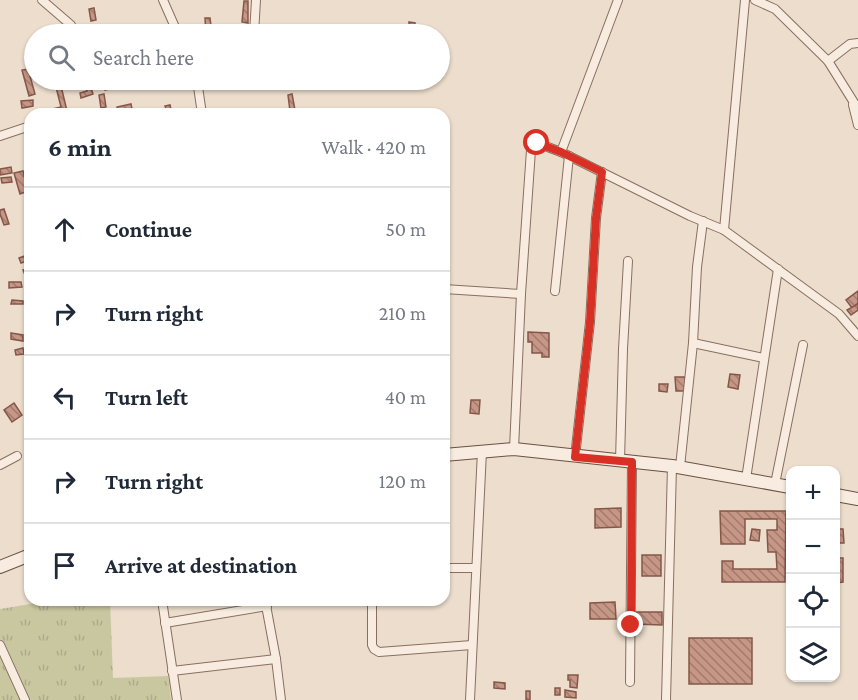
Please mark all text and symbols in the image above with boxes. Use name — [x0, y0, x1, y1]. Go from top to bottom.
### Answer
search box — [24, 24, 450, 90]
icon: search — [45, 41, 78, 74]
text: Search here — [93, 45, 194, 70]
route start — [523, 129, 549, 155]
text: 6 min — [48, 133, 112, 162]
text: Walk · 420 m — [321, 136, 426, 158]
icon: ahead — [48, 213, 81, 246]
text: Continue — [105, 217, 192, 242]
text: 50 m — [385, 218, 426, 240]
icon: right — [48, 297, 81, 330]
text: Turn right — [105, 301, 203, 326]
text: 210 m — [379, 302, 426, 324]
icon: left — [48, 381, 81, 414]
text: Turn left — [105, 385, 188, 410]
text: 40 m — [385, 386, 426, 408]
icon: right — [48, 465, 81, 498]
map controls — [786, 466, 840, 682]
button: + — [786, 466, 840, 520]
text: Turn right — [105, 469, 203, 494]
text: 120 m — [379, 470, 426, 492]
button: − — [786, 520, 840, 574]
icon: arrive — [48, 549, 81, 582]
text: Arrive at destination — [105, 553, 297, 578]
button: locate — [786, 574, 840, 628]
route end — [617, 611, 643, 637]
button: layers — [786, 628, 840, 682]

